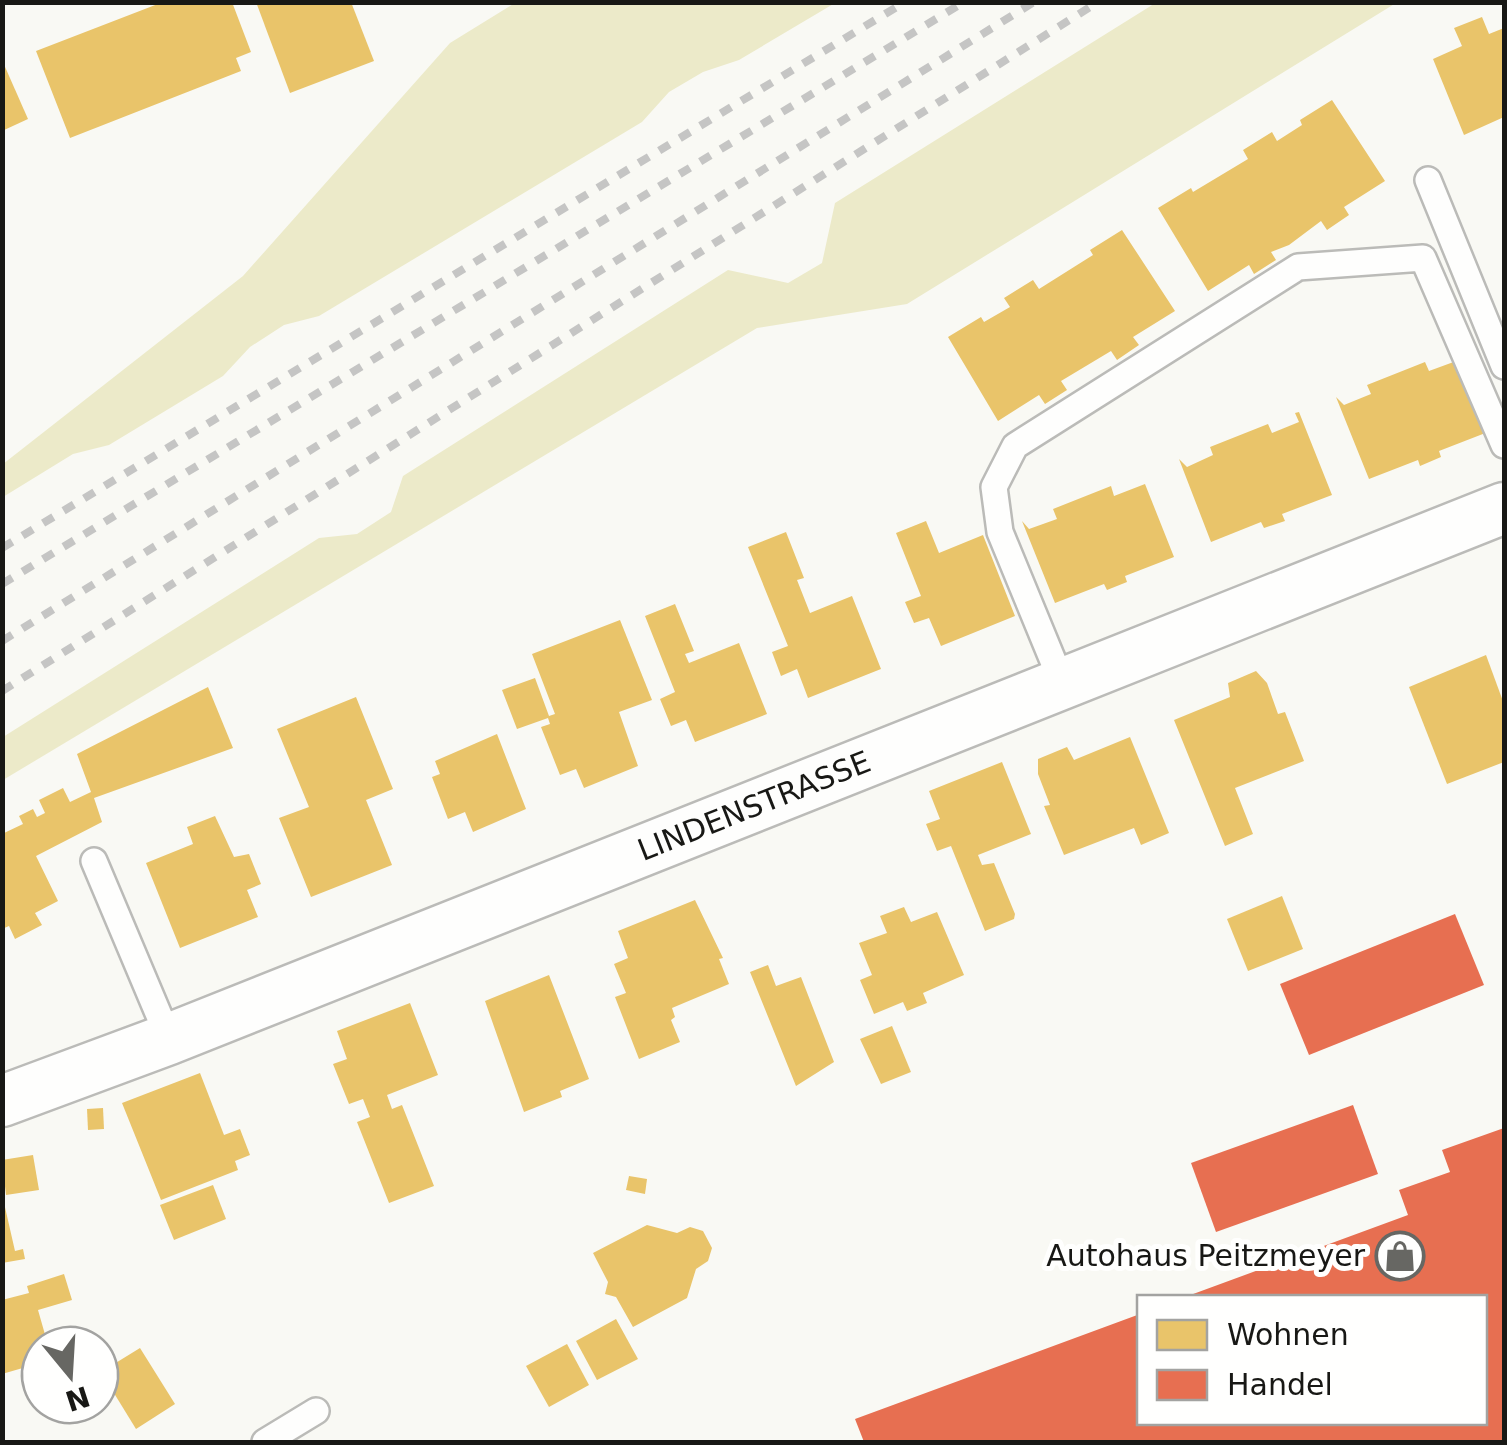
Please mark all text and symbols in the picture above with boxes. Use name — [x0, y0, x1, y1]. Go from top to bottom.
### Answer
street label: LINDENSTRASSE — [633, 744, 875, 868]
shop icon: Autohaus Peitzmeyer — [1374, 1230, 1426, 1282]
place label: Autohaus Peitzmeyer — [1046, 1238, 1366, 1273]
legend — [1137, 1295, 1487, 1425]
text: Wohnen — [1227, 1317, 1349, 1352]
north arrow — [20, 1325, 120, 1425]
text: Handel — [1227, 1367, 1333, 1402]
text: N — [61, 1379, 94, 1418]

